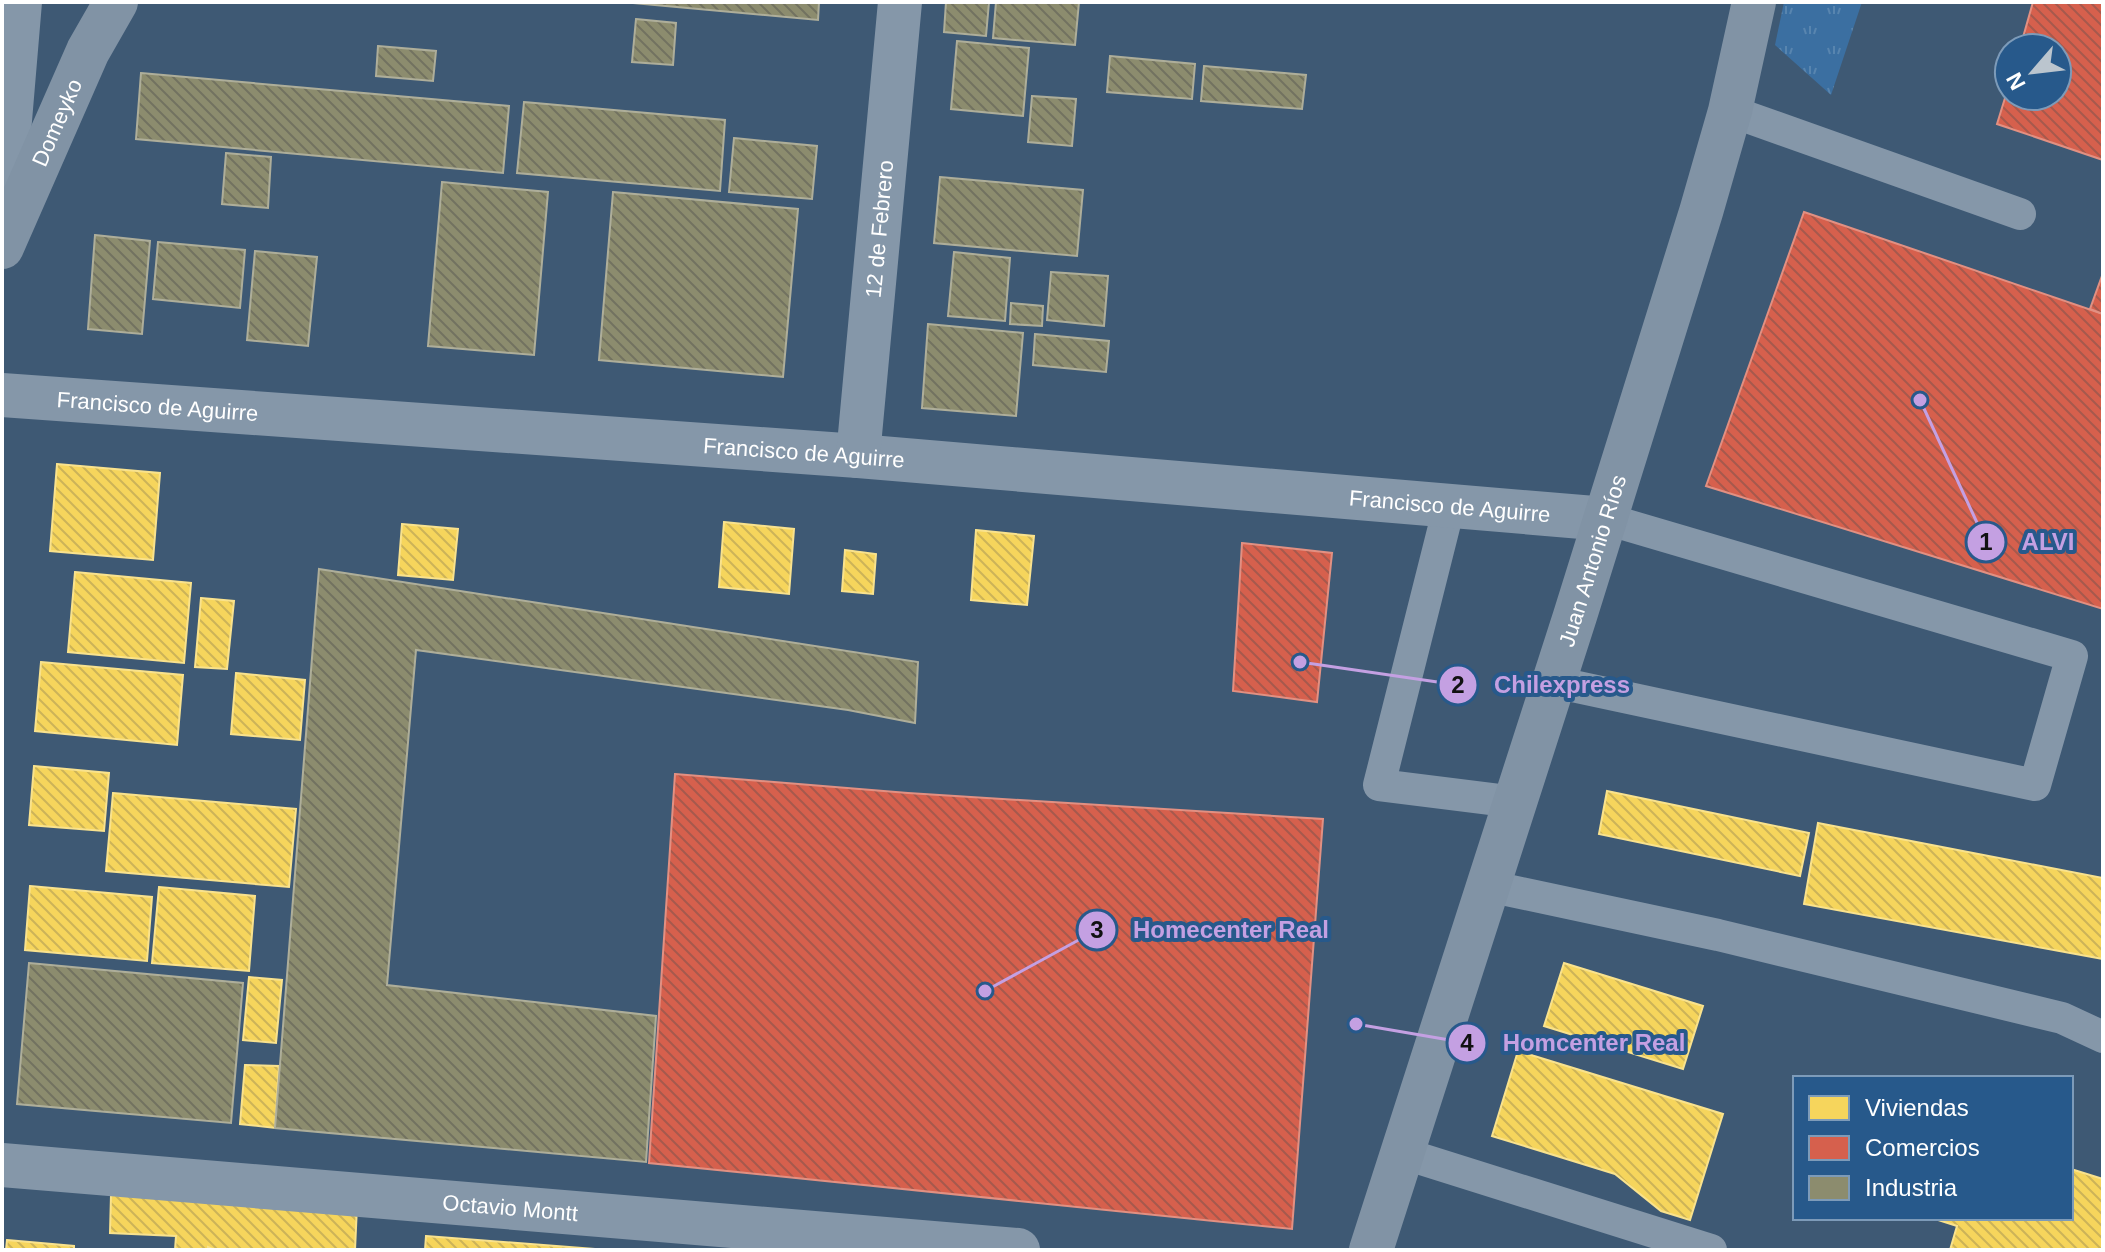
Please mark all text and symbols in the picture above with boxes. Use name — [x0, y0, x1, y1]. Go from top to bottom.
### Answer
north arrow — [1993, 32, 2073, 112]
text: N — [2001, 68, 2031, 94]
street label: Domeyko — [27, 75, 87, 170]
street label: 12 de Febrero — [860, 159, 898, 299]
street label: Francisco de Aguirre — [56, 386, 259, 426]
street label: Francisco de Aguirre — [702, 433, 906, 472]
street label: Juan Antonio Ríos — [1553, 472, 1631, 650]
street label: Francisco de Aguirre — [1348, 485, 1551, 527]
callout: ALVI — [1966, 518, 2091, 566]
text: 1 — [1979, 528, 1993, 555]
text: ALVI — [2022, 528, 2074, 555]
callout: Chilexpress — [1438, 661, 1646, 709]
text: 2 — [1451, 671, 1465, 698]
text: Chilexpress — [1494, 671, 1630, 698]
callout: Homecenter Real — [1077, 906, 1345, 954]
text: 3 — [1090, 916, 1104, 943]
text: Homecenter Real — [1133, 916, 1329, 943]
callout: Homcenter Real — [1447, 1019, 1702, 1067]
text: 4 — [1460, 1029, 1474, 1056]
text: Homcenter Real — [1503, 1029, 1685, 1056]
legend — [1793, 1076, 2073, 1220]
text: Viviendas — [1865, 1094, 1969, 1121]
text: Comercios — [1865, 1134, 1980, 1161]
text: Industria — [1865, 1174, 1958, 1201]
street label: Octavio Montt — [441, 1189, 579, 1226]

